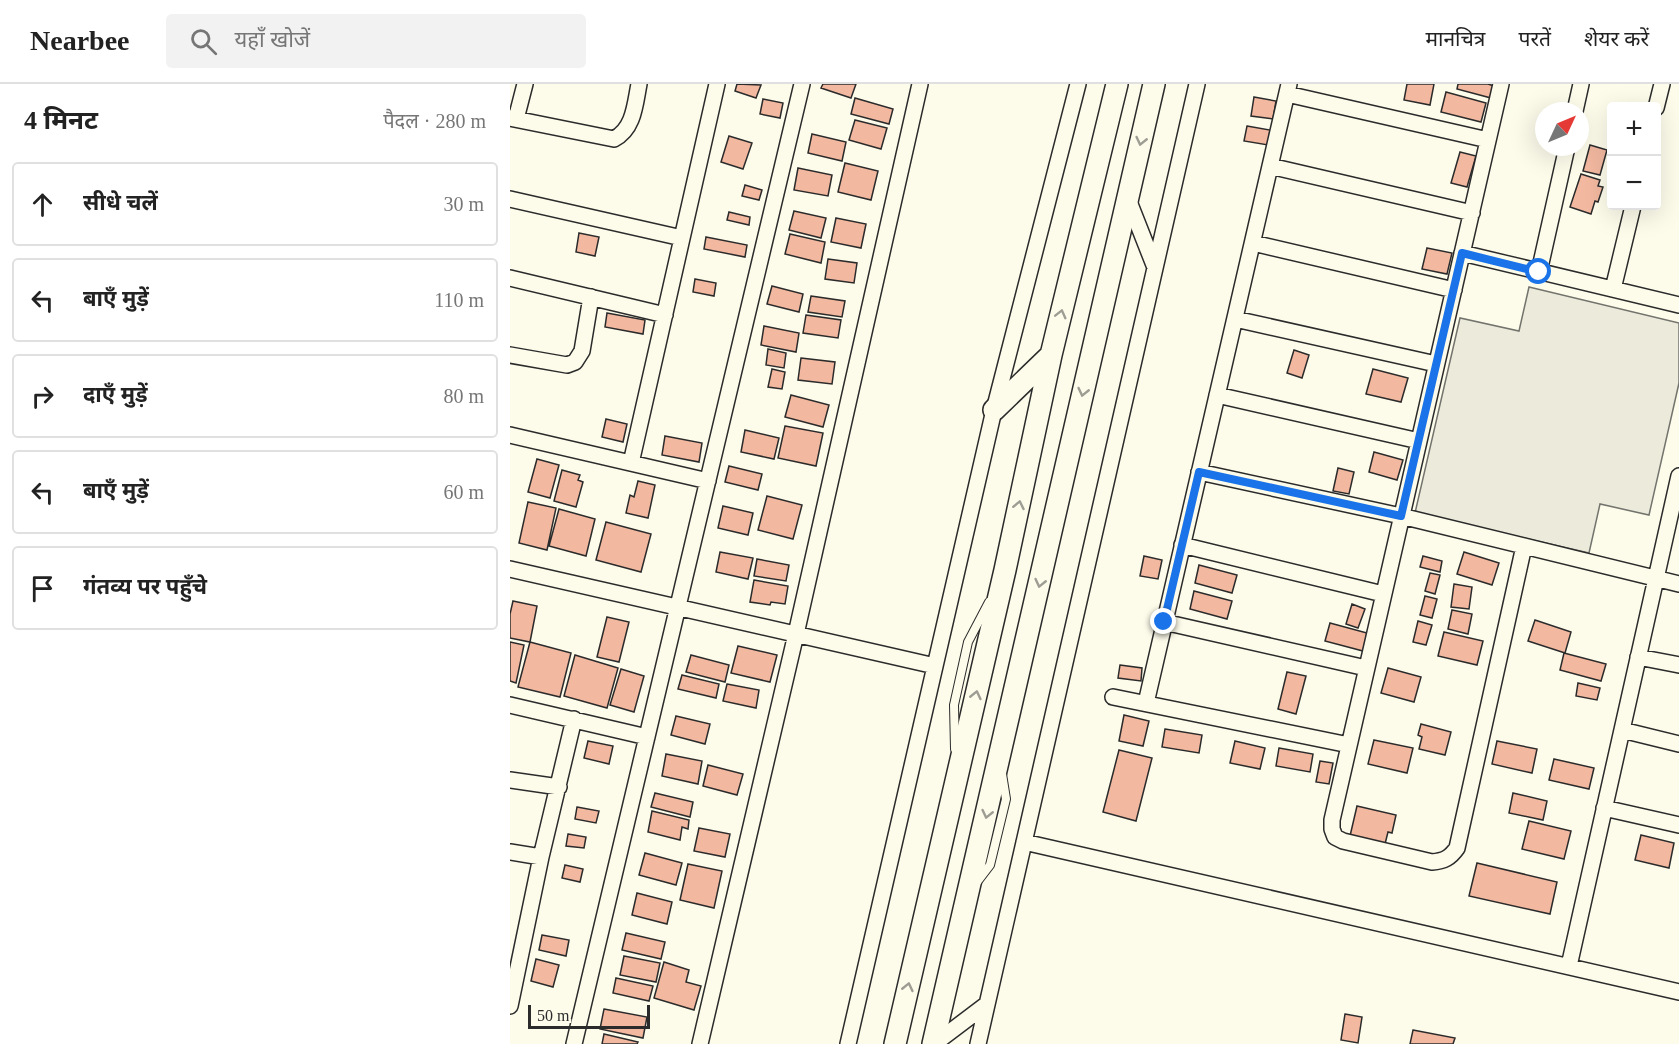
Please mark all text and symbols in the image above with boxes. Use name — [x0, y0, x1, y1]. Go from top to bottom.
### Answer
search box — [166, 14, 586, 68]
text: Nearbee — [30, 25, 130, 56]
icon: search — [187, 25, 220, 58]
text: यहाँ खोजें — [235, 27, 310, 52]
text: मानचित्र — [1425, 27, 1485, 51]
text: परतें — [1518, 27, 1551, 51]
text: शेयर करें — [1584, 27, 1649, 51]
north arrow — [1535, 102, 1589, 156]
map controls — [1607, 102, 1661, 210]
button: + — [1607, 102, 1661, 156]
text: 4 मिनट — [24, 106, 98, 135]
text: पैदल · 280 m — [383, 110, 486, 132]
one-way arrow — [1135, 136, 1148, 146]
button: − — [1607, 156, 1661, 210]
icon: ahead — [26, 188, 59, 221]
text: सीधे चलें — [83, 190, 158, 215]
text: 30 m — [443, 193, 484, 215]
route start — [1525, 258, 1551, 284]
icon: left — [26, 284, 59, 317]
text: बाएँ मुड़ें — [83, 286, 149, 311]
text: 110 m — [434, 289, 484, 311]
one-way arrow — [1054, 309, 1067, 319]
icon: right — [26, 380, 59, 413]
text: दाएँ मुड़ें — [83, 382, 148, 407]
text: 80 m — [443, 385, 484, 407]
one-way arrow — [1078, 387, 1091, 397]
icon: left — [26, 476, 59, 509]
text: बाएँ मुड़ें — [83, 478, 149, 503]
text: 60 m — [443, 481, 484, 503]
one-way arrow — [1012, 500, 1025, 510]
icon: arrive — [26, 572, 59, 605]
text: गंतव्य पर पहुँचे — [83, 574, 207, 599]
one-way arrow — [1034, 577, 1047, 587]
route end — [1150, 608, 1176, 634]
one-way arrow — [969, 690, 982, 700]
one-way arrow — [981, 808, 994, 818]
one-way arrow — [901, 982, 914, 992]
scale bar — [528, 1002, 650, 1030]
text: 50 m — [537, 1007, 569, 1024]

